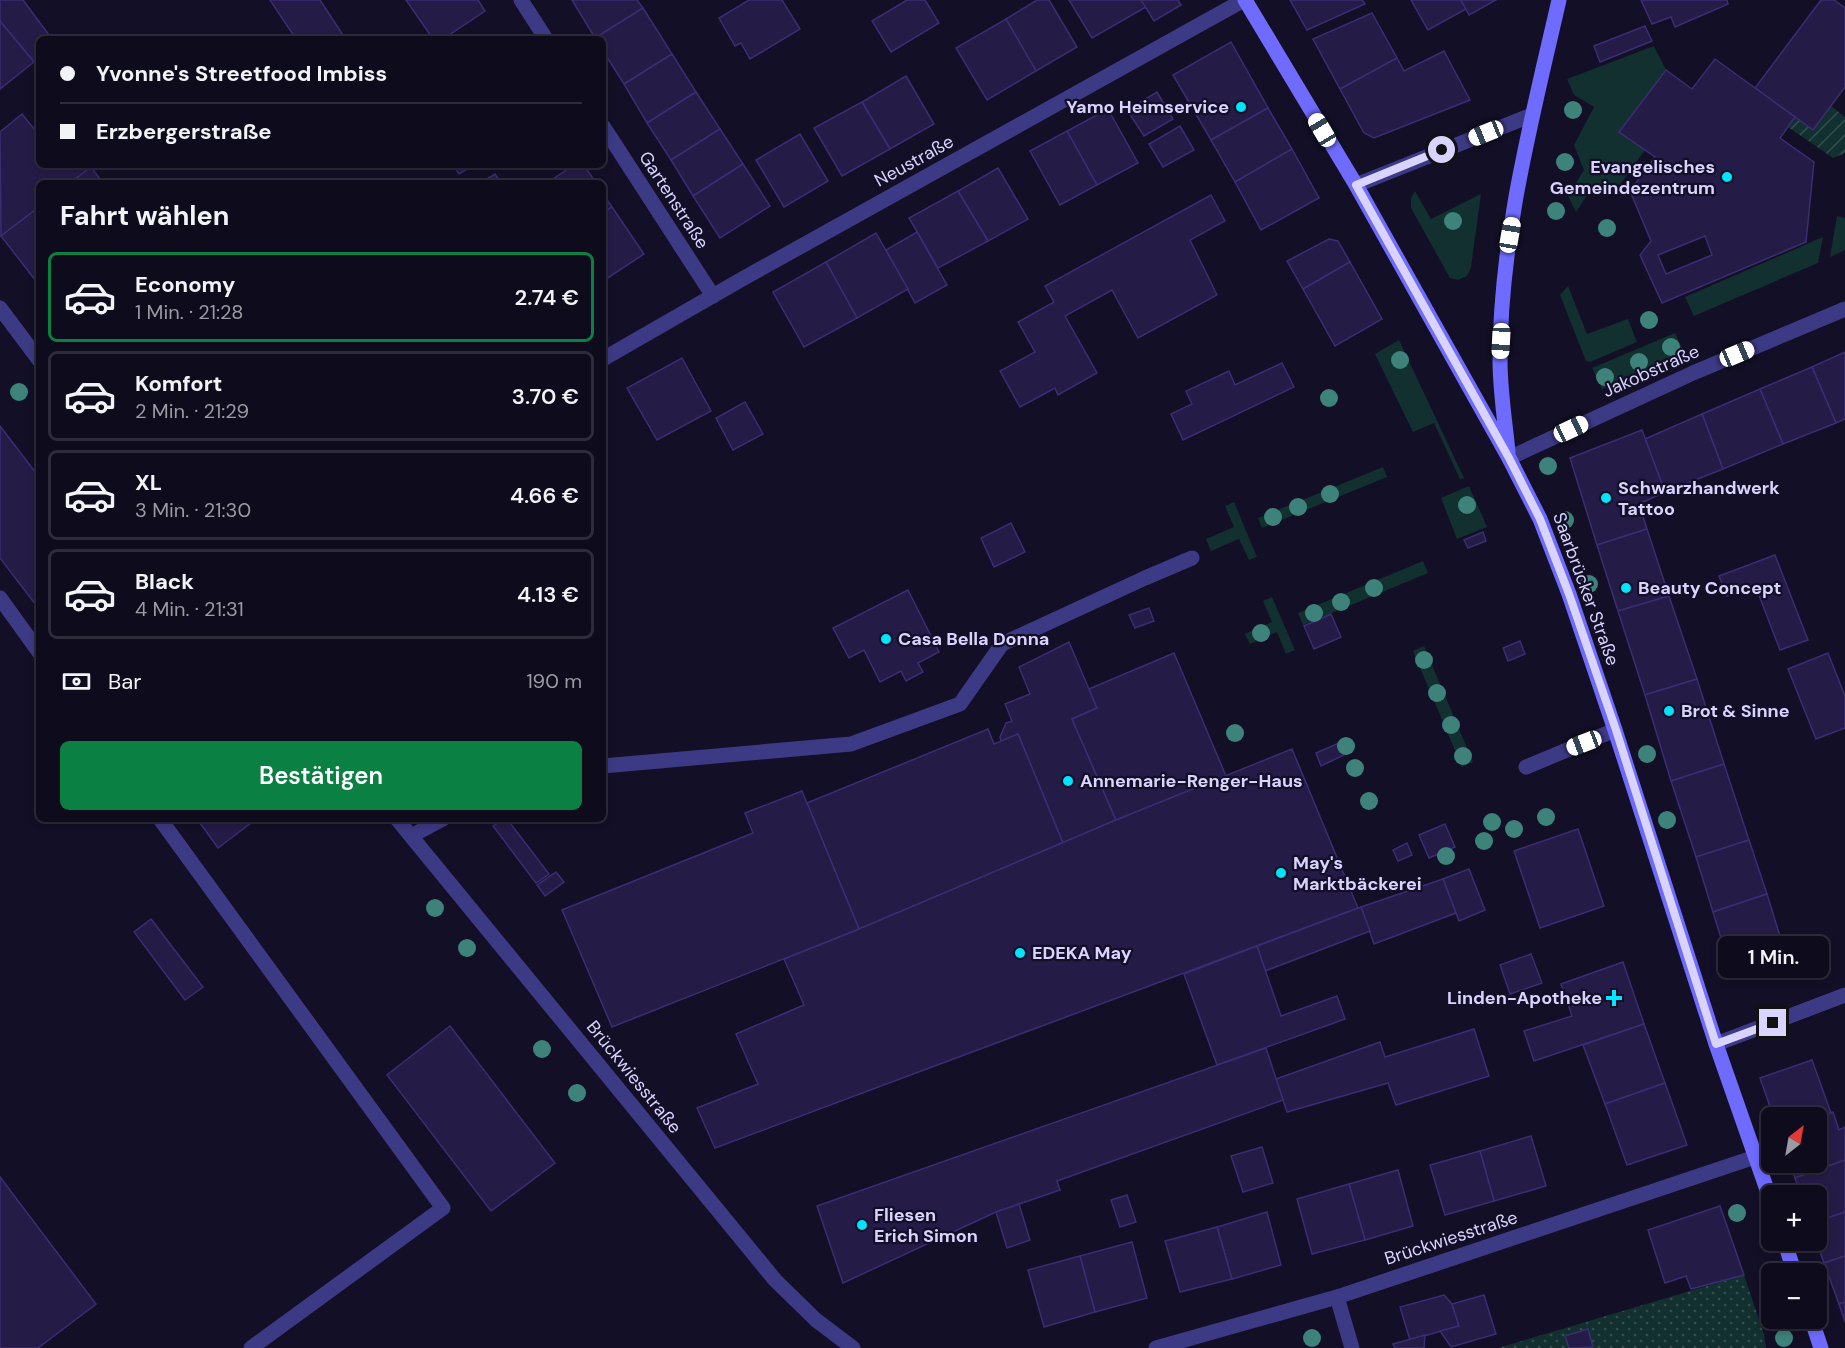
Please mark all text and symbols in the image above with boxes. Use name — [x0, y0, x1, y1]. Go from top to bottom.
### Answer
text: Yvonne's Streetfood Imbiss — [96, 59, 387, 88]
place label: Yamo Heimservice — [1066, 95, 1229, 119]
marker: Yamo Heimservice — [1234, 100, 1248, 114]
car — [1305, 110, 1339, 150]
text: Erzbergerstraße — [96, 117, 271, 146]
car — [1466, 118, 1506, 148]
street label: Neustraße — [870, 129, 958, 193]
route start — [1428, 136, 1455, 163]
street label: Gartenstraße — [634, 147, 714, 253]
place label: Evangelisches Gemeindezentrum — [1550, 155, 1715, 200]
marker: Evangelisches Gemeindezentrum — [1720, 170, 1734, 184]
text: Fahrt wählen — [60, 198, 230, 233]
car — [1498, 216, 1522, 254]
icon: car — [63, 270, 117, 324]
text: Economy — [135, 270, 235, 299]
text: 2.74 € — [515, 283, 579, 312]
text: 1 Min. · 21:28 — [135, 299, 243, 325]
car — [1491, 323, 1511, 359]
street label: Jakobstraße — [1599, 339, 1703, 403]
car — [1717, 339, 1757, 369]
icon: car — [63, 369, 117, 423]
text: Komfort — [135, 369, 222, 398]
text: 3.70 € — [512, 382, 579, 411]
text: 2 Min. · 21:29 — [135, 398, 249, 424]
car — [1551, 413, 1591, 445]
icon: car — [63, 468, 117, 522]
text: XL — [135, 468, 162, 497]
place label: Schwarzhandwerk Tattoo — [1618, 476, 1780, 521]
text: 4.66 € — [510, 481, 579, 510]
marker: Schwarzhandwerk Tattoo — [1599, 491, 1613, 505]
text: 3 Min. · 21:30 — [135, 497, 251, 523]
street label: Saarbrücker Straße — [1547, 509, 1625, 669]
icon: car — [63, 567, 117, 621]
text: Black — [135, 567, 194, 596]
place label: Beauty Concept — [1638, 576, 1781, 600]
text: 4.13 € — [517, 580, 579, 609]
marker: Beauty Concept — [1619, 581, 1633, 595]
text: 4 Min. · 21:31 — [135, 596, 244, 622]
place label: Casa Bella Donna — [898, 627, 1049, 651]
marker: Casa Bella Donna — [879, 632, 893, 646]
icon: cash — [60, 665, 93, 698]
text: Bar — [108, 667, 141, 696]
text: 190 m — [526, 668, 582, 694]
place label: Brot & Sinne — [1681, 699, 1790, 723]
marker: Brot & Sinne — [1662, 704, 1676, 718]
car — [1564, 728, 1604, 758]
button: Bestätigen — [60, 741, 582, 810]
place label: Annemarie-Renger-Haus — [1080, 769, 1303, 793]
marker: Annemarie-Renger-Haus — [1061, 774, 1075, 788]
place label: May's Marktbäckerei — [1293, 851, 1422, 896]
marker: May's Marktbäckerei — [1274, 866, 1288, 880]
callout: 1 Min. — [1718, 936, 1828, 978]
place label: EDEKA May — [1032, 941, 1132, 965]
text: 1 Min. — [1748, 944, 1799, 970]
marker: EDEKA May — [1013, 946, 1027, 960]
place label: Linden-Apotheke — [1447, 986, 1602, 1010]
marker: Linden-Apotheke — [1607, 991, 1621, 1005]
route end — [1759, 1009, 1786, 1036]
street label: Brückwiesstraße — [581, 1016, 687, 1138]
north arrow — [1761, 1107, 1827, 1173]
map controls — [1761, 1107, 1827, 1329]
button: + — [1761, 1185, 1827, 1251]
place label: Fliesen Erich Simon — [874, 1203, 978, 1248]
street label: Brückwiesstraße — [1381, 1205, 1521, 1271]
marker: Fliesen Erich Simon — [855, 1218, 869, 1232]
button: − — [1761, 1263, 1827, 1329]

